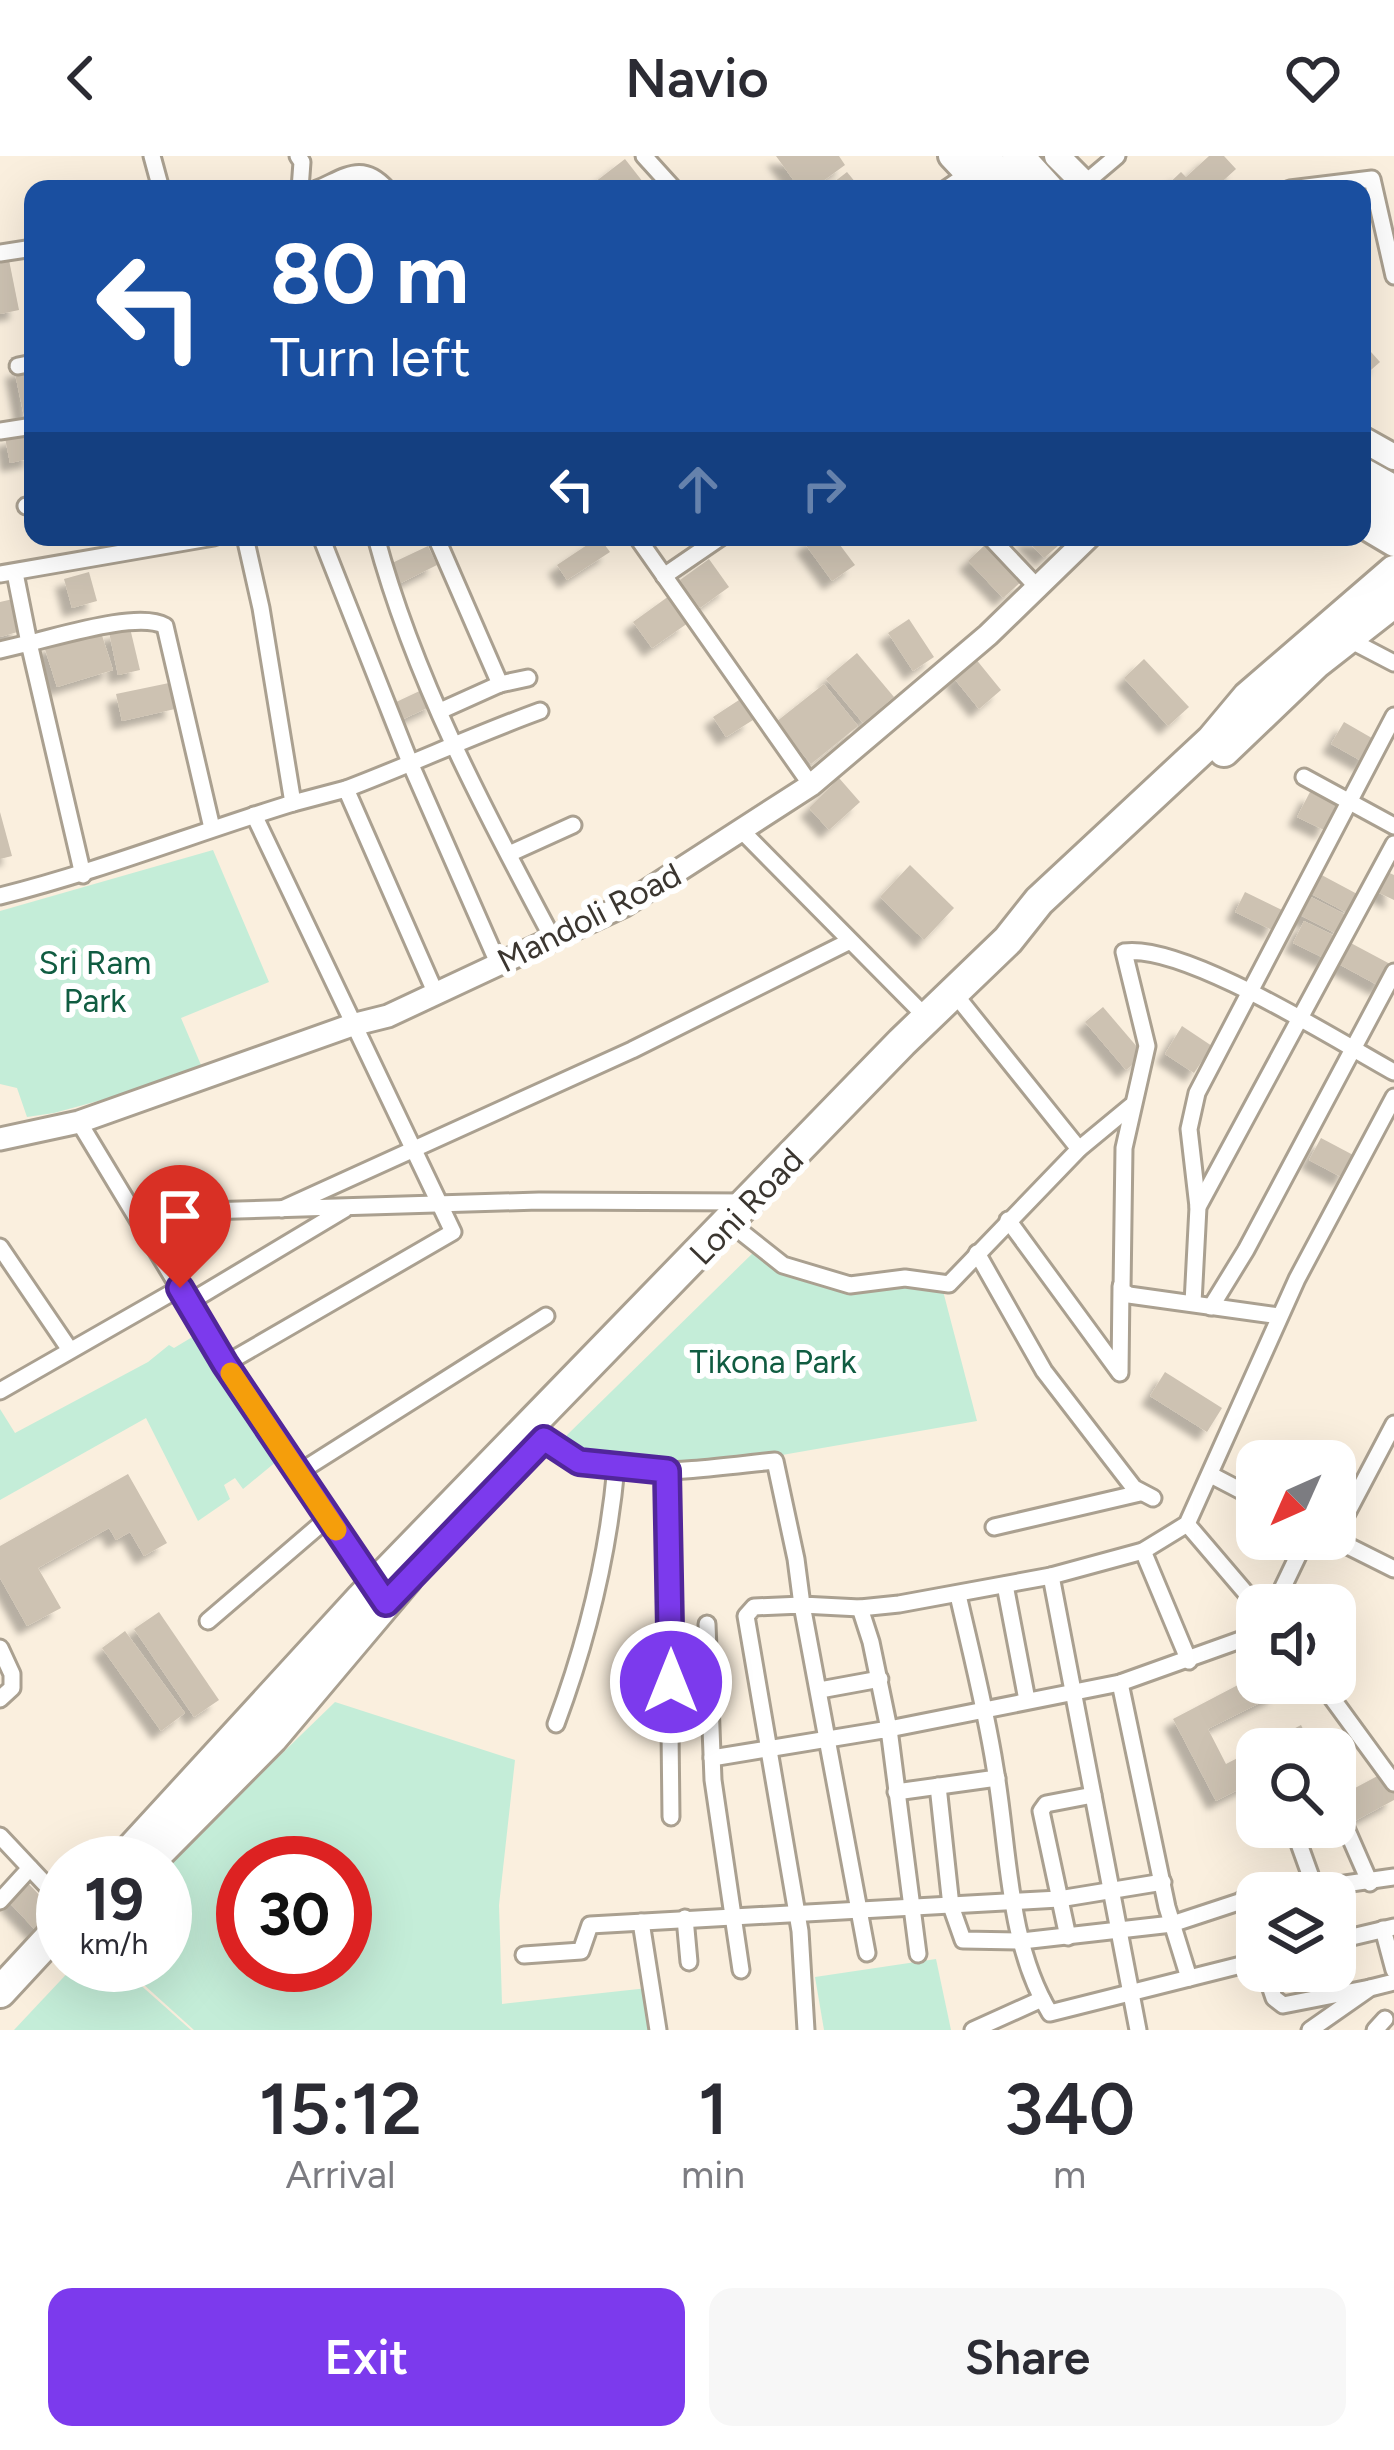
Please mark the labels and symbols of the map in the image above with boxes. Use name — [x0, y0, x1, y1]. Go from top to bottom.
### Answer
street label: Mandoli Road — [491, 855, 687, 980]
park label: Sri Ram Park — [39, 943, 151, 1020]
street label: Loni Road — [681, 1140, 811, 1273]
pin — [129, 1165, 231, 1288]
park label: Tikona Park — [690, 1342, 856, 1381]
north arrow — [1236, 1440, 1356, 1560]
position arrow — [608, 1619, 734, 1745]
speed limit sign: 30 — [216, 1836, 372, 1992]

